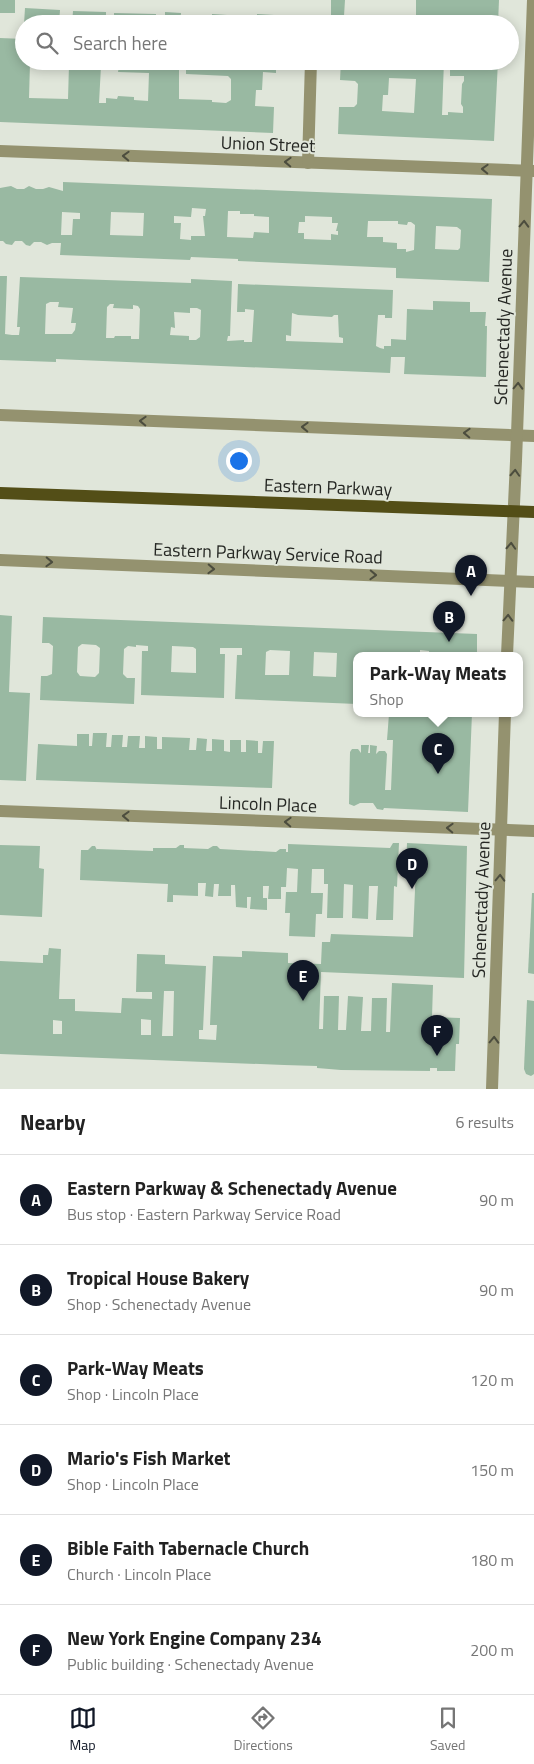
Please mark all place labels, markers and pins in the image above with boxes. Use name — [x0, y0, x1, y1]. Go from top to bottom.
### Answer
pin: A — [455, 555, 487, 596]
pin: B — [433, 601, 465, 642]
pin: C — [422, 733, 454, 774]
pin: D — [396, 848, 428, 889]
pin: E — [287, 960, 319, 1001]
pin: F — [421, 1015, 453, 1056]

